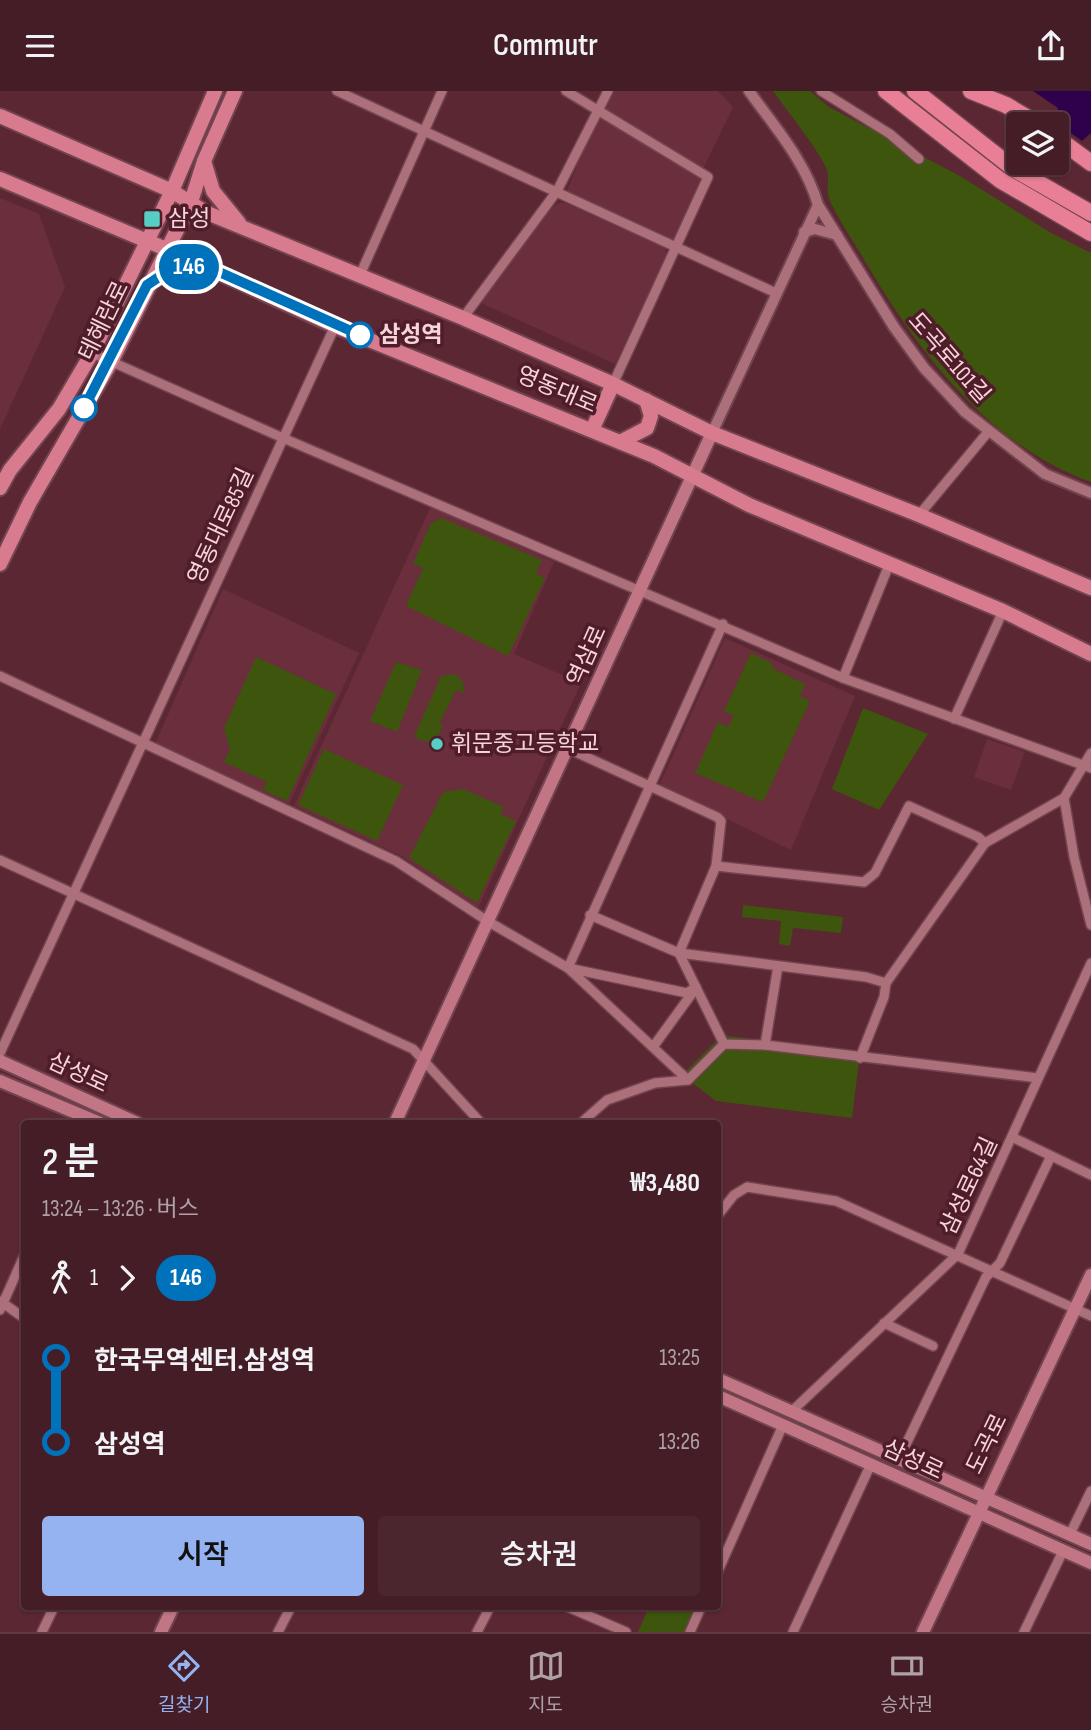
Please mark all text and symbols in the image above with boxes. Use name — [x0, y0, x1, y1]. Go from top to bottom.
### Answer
text: Commutr — [493, 26, 598, 65]
icon: menu — [21, 27, 59, 65]
icon: share — [1032, 27, 1070, 65]
map controls — [1006, 112, 1069, 175]
button: layers — [1006, 112, 1069, 175]
place label: 삼성 — [168, 205, 210, 233]
marker: 삼성 — [142, 209, 162, 229]
line badge: 146 — [149, 244, 229, 290]
text: 146 — [173, 252, 205, 281]
street label: 테헤란로 — [73, 277, 135, 365]
street label: 도곡로101길 — [902, 307, 996, 409]
place label: 삼성역 — [379, 321, 442, 349]
marker: 삼성역 — [347, 322, 373, 348]
street label: 영동대로 — [513, 361, 601, 419]
unlabelled marker — [71, 395, 97, 421]
street label: 영동대로85길 — [182, 463, 260, 589]
street label: 역삼로 — [561, 621, 613, 691]
place label: 휘문중고등학교 — [451, 730, 599, 758]
marker: 휘문중고등학교 — [429, 736, 445, 752]
street label: 삼성로 — [43, 1047, 113, 1099]
street label: 삼성로64길 — [934, 1133, 1004, 1239]
text: 2 분 — [42, 1140, 99, 1185]
text: ₩3,480 — [630, 1168, 700, 1199]
text: 13:24 – 13:26 · 버스 — [42, 1195, 199, 1223]
icon: walk — [42, 1259, 80, 1297]
icon: forward — [108, 1259, 146, 1297]
text: 146 — [170, 1263, 202, 1292]
text: 1 — [90, 1264, 98, 1292]
text: 13:25 — [659, 1344, 700, 1372]
text: 한국무역센터.삼성역 — [94, 1346, 315, 1377]
street label: 도곡로 — [961, 1409, 1013, 1479]
text: 13:26 — [658, 1428, 700, 1456]
text: 삼성역 — [94, 1430, 166, 1461]
street label: 삼성로 — [878, 1434, 948, 1486]
button: 시작 — [42, 1516, 364, 1596]
button: 승차권 — [378, 1516, 700, 1596]
tab: 길찾기 — [158, 1647, 210, 1717]
tab: 지도 — [527, 1647, 565, 1717]
tab: 승차권 — [881, 1647, 933, 1717]

